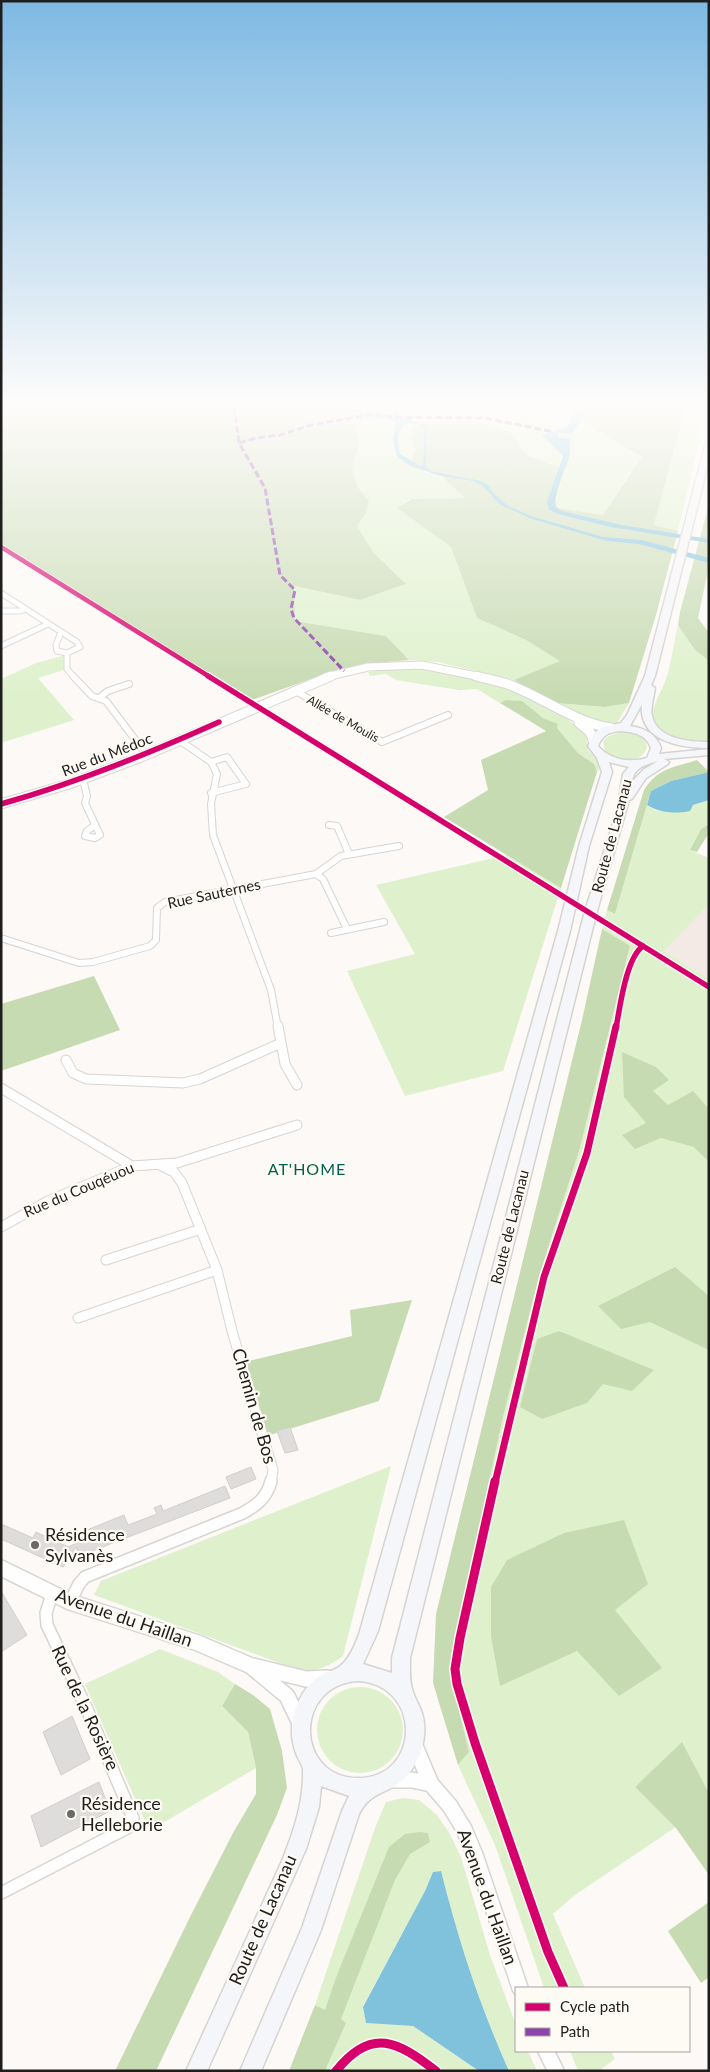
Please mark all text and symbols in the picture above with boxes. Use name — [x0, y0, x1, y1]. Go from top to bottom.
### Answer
street label: Allée de Moulis — [304, 692, 382, 745]
street label: Rue du Médoc — [59, 729, 154, 780]
street label: Route de Lacanau — [587, 777, 635, 895]
street label: Rue Sauternes — [166, 874, 262, 912]
street label: Rue du Couqéuou — [21, 1158, 136, 1220]
district label: AT'HOME — [268, 1159, 346, 1178]
street label: Route de Lacanau — [486, 1168, 532, 1286]
street label: Chemin de Bos — [228, 1345, 282, 1466]
place label: Résidence Sylvanès — [45, 1523, 125, 1566]
marker: Résidence Sylvanès — [29, 1539, 41, 1551]
street label: Avenue du Haillan — [53, 1583, 196, 1651]
street label: Rue de la Rosière — [47, 1642, 124, 1774]
place label: Résidence Helleborie — [81, 1792, 163, 1835]
marker: Résidence Helleborie — [65, 1808, 77, 1820]
street label: Avenue du Haillan — [453, 1826, 523, 1968]
street label: Route de Lacanau — [223, 1851, 301, 1988]
legend — [515, 1987, 690, 2052]
text: Cycle path — [560, 1997, 629, 2015]
text: Path — [560, 2022, 590, 2040]

